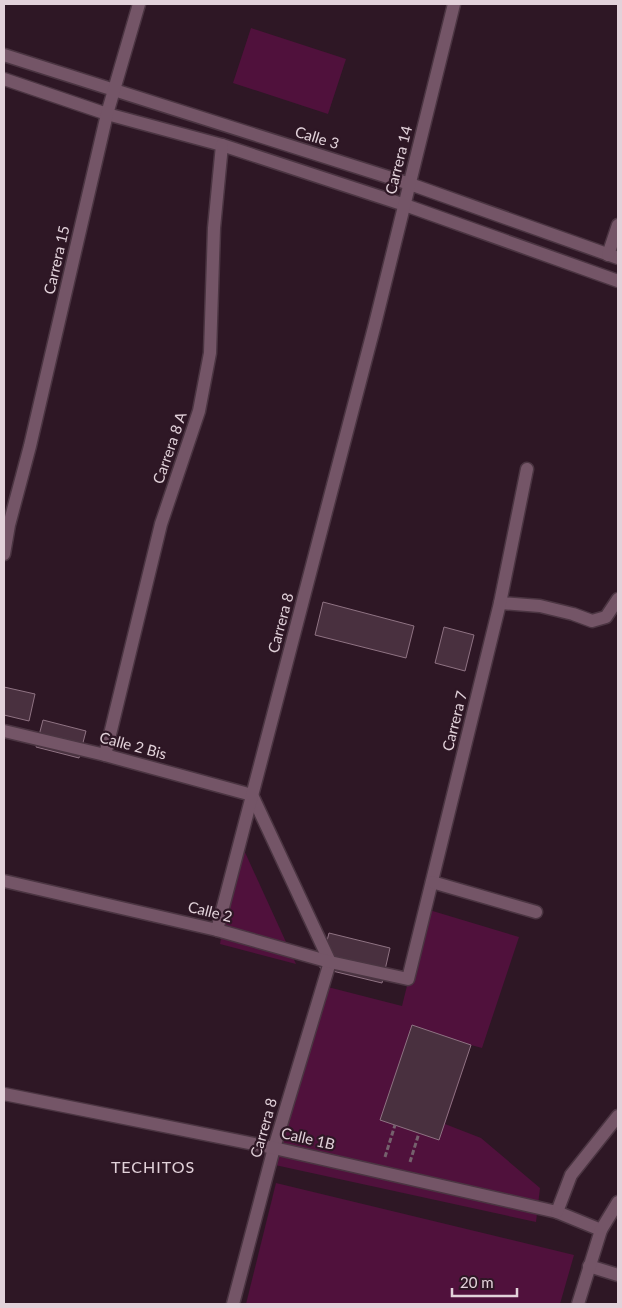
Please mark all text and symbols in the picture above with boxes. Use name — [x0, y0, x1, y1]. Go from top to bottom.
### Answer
street label: Calle 3 — [293, 122, 341, 152]
street label: Carrera 14 — [381, 123, 415, 196]
street label: Carrera 15 — [39, 224, 73, 296]
street label: Carrera 8 A — [148, 409, 190, 486]
street label: Carrera 8 — [263, 591, 297, 655]
street label: Carrera 7 — [438, 689, 470, 753]
street label: Calle 2 Bis — [98, 727, 169, 763]
street label: Calle 2 — [186, 897, 234, 925]
street label: Carrera 8 — [246, 1096, 280, 1160]
street label: Calle 1B — [280, 1123, 337, 1153]
district label: TECHITOS — [111, 1157, 195, 1176]
scale bar — [452, 1266, 517, 1298]
text: 20 m — [460, 1273, 494, 1291]

